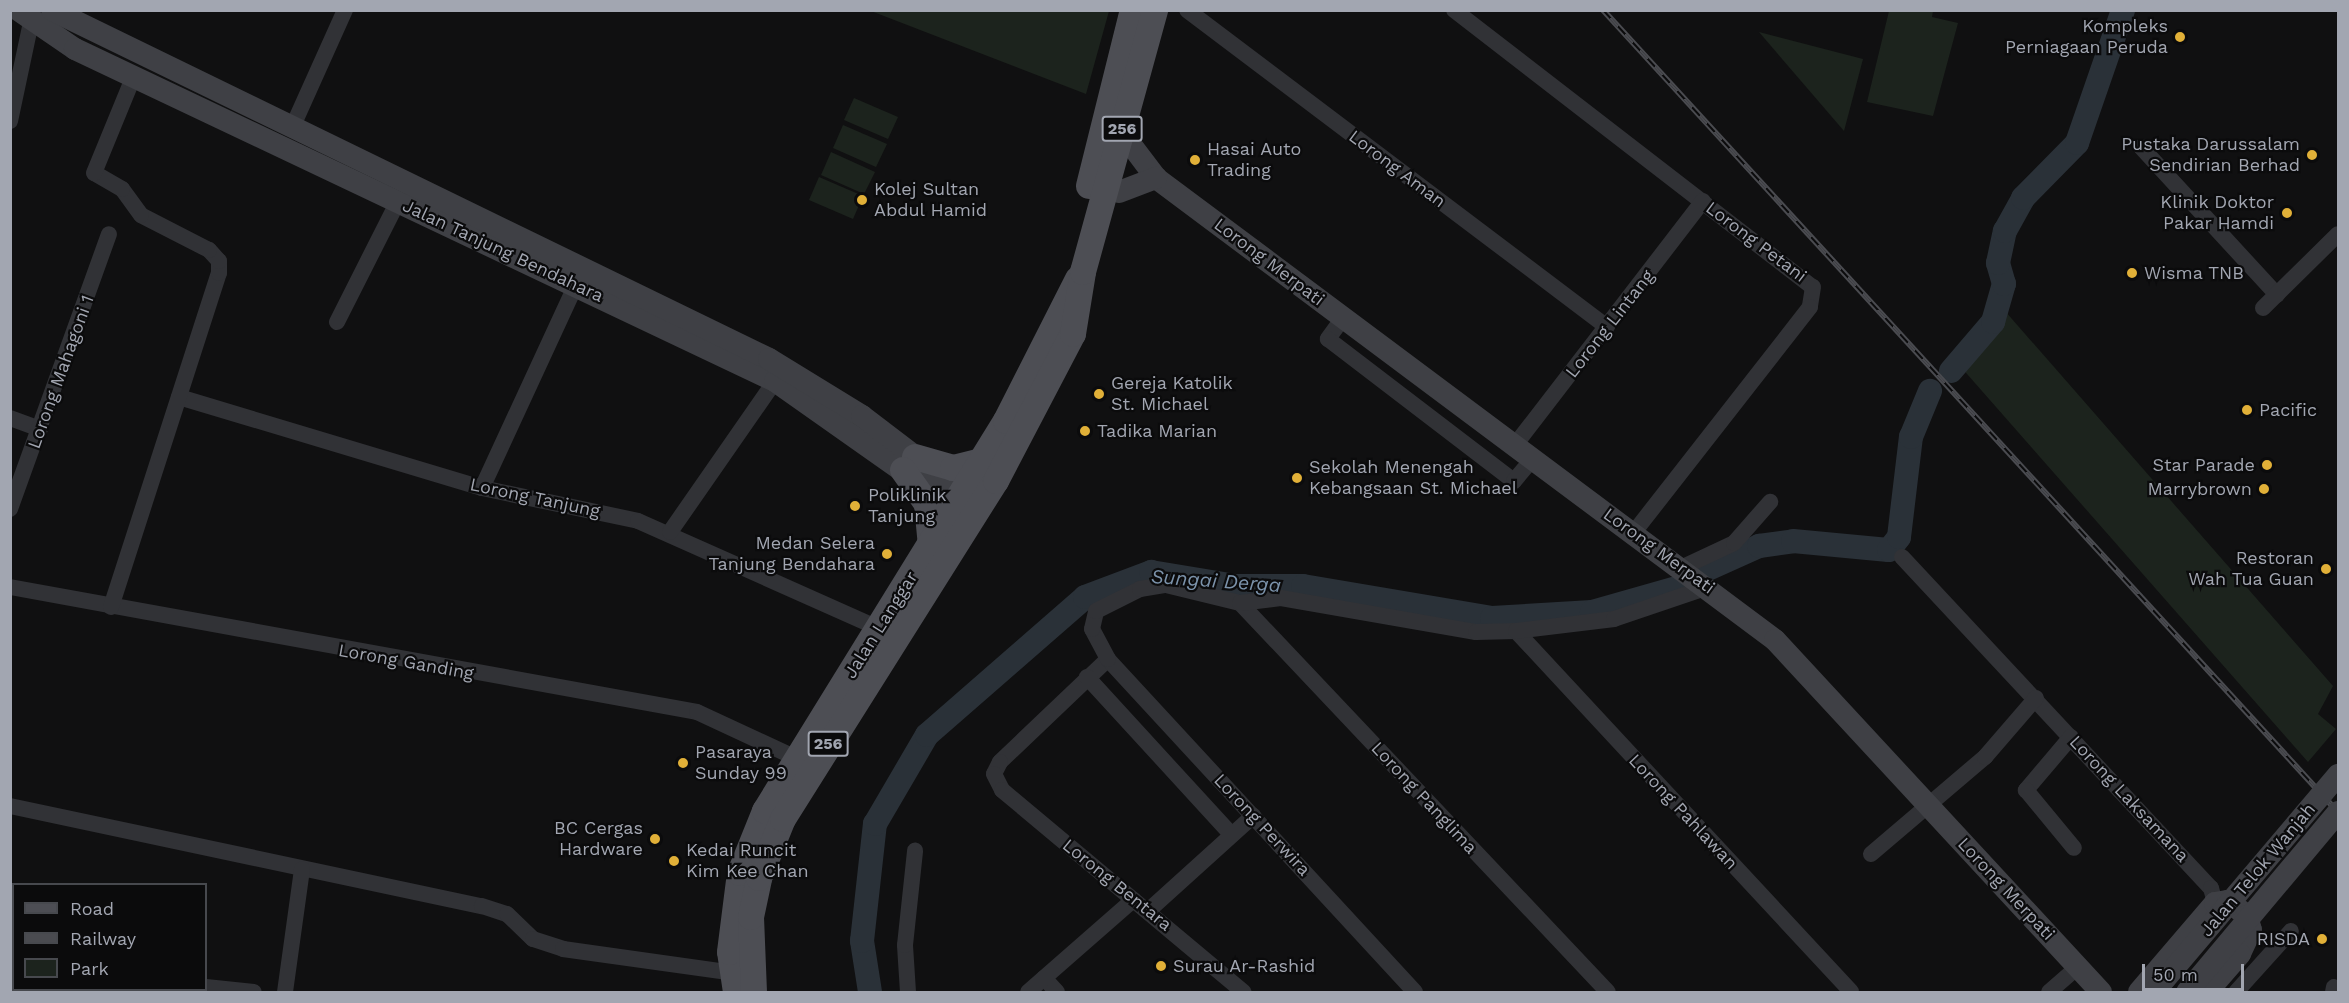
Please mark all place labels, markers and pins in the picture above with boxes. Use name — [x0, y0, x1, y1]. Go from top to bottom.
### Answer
place label: Kompleks Perniagaan Peruda — [2005, 16, 2168, 58]
marker: Kompleks Perniagaan Peruda — [2173, 30, 2187, 44]
place label: Pustaka Darussalam Sendirian Berhad — [2121, 134, 2300, 176]
place label: Hasai Auto Trading — [1207, 139, 1302, 182]
marker: Pustaka Darussalam Sendirian Berhad — [2305, 148, 2319, 162]
marker: Hasai Auto Trading — [1188, 153, 1202, 167]
place label: Kolej Sultan Abdul Hamid — [874, 179, 988, 222]
place label: Klinik Doktor Pakar Hamdi — [2160, 192, 2274, 234]
marker: Kolej Sultan Abdul Hamid — [855, 193, 869, 207]
marker: Klinik Doktor Pakar Hamdi — [2278, 204, 2296, 222]
place label: Wisma TNB — [2144, 262, 2245, 284]
marker: Wisma TNB — [2125, 266, 2139, 280]
place label: Gereja Katolik St. Michael — [1111, 373, 1233, 416]
marker: Gereja Katolik St. Michael — [1092, 387, 1106, 401]
place label: Pacific — [2259, 399, 2317, 421]
marker: Pacific — [2240, 403, 2254, 417]
place label: Tadika Marian — [1097, 420, 1218, 442]
marker: Tadika Marian — [1078, 424, 1092, 438]
place label: Star Parade — [2152, 454, 2255, 476]
place label: Sekolah Menengah Kebangsaan St. Michael — [1309, 457, 1517, 500]
marker: Star Parade — [2260, 458, 2274, 472]
marker: Sekolah Menengah Kebangsaan St. Michael — [1290, 471, 1304, 485]
place label: Marrybrown — [2148, 478, 2252, 500]
marker: Marrybrown — [2257, 482, 2271, 496]
place label: Poliklinik Tanjung — [868, 485, 947, 528]
marker: Poliklinik Tanjung — [846, 497, 864, 515]
place label: Medan Selera Tanjung Bendahara — [709, 533, 875, 576]
marker: Medan Selera Tanjung Bendahara — [880, 547, 894, 561]
place label: Restoran Wah Tua Guan — [2187, 548, 2314, 590]
marker: Restoran Wah Tua Guan — [2319, 562, 2333, 576]
place label: Pasaraya Sunday 99 — [695, 742, 787, 784]
marker: Pasaraya Sunday 99 — [676, 756, 690, 770]
place label: BC Cergas Hardware — [554, 818, 643, 860]
marker: BC Cergas Hardware — [648, 832, 662, 846]
place label: Kedai Runcit Kim Kee Chan — [686, 840, 809, 882]
marker: Kedai Runcit Kim Kee Chan — [667, 854, 681, 868]
place label: RISDA — [2257, 928, 2310, 950]
marker: RISDA — [2315, 932, 2329, 946]
place label: Surau Ar-Rashid — [1173, 955, 1316, 977]
marker: Surau Ar-Rashid — [1154, 959, 1168, 973]

